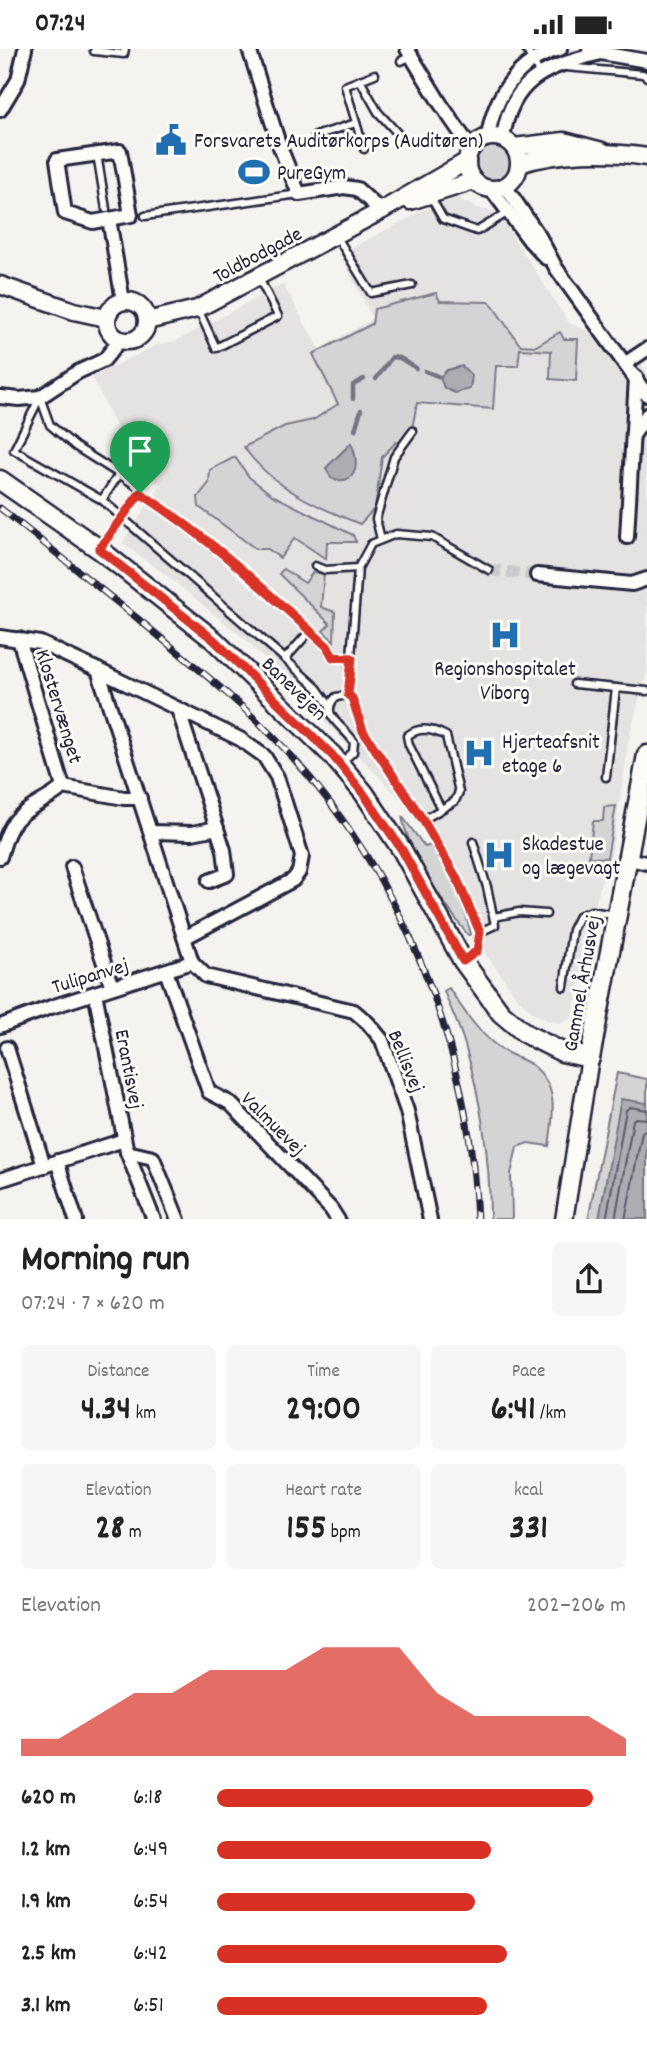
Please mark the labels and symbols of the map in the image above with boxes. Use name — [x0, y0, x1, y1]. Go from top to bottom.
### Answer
public building icon: Forsvarets Auditørkorps (Auditøren) — [154, 123, 188, 157]
place label: Forsvarets Auditørkorps (Auditøren) — [194, 128, 483, 158]
sports icon: PureGym — [237, 155, 271, 189]
place label: PureGym — [277, 160, 346, 190]
street label: Toldbodgade — [208, 221, 308, 293]
pin — [110, 421, 170, 493]
hospital icon: Regionshospitalet Viborg — [488, 618, 522, 652]
street label: Klostervænget — [26, 646, 89, 768]
street label: Banevejen — [253, 651, 333, 729]
place label: Regionshospitalet Viborg — [434, 656, 576, 710]
place label: Hjerteafsnit etage 6 — [502, 729, 600, 783]
hospital icon: Hjerteafsnit etage 6 — [462, 736, 496, 770]
place label: Skadestue og lægevagt — [522, 831, 620, 885]
hospital icon: Skadestue og lægevagt — [482, 838, 516, 872]
street label: Gammel Århusvej — [557, 913, 611, 1054]
street label: Tulipanvej — [49, 952, 133, 1004]
street label: Bellisvej — [378, 1026, 430, 1098]
street label: Erantisvej — [105, 1027, 149, 1112]
street label: Valmuevej — [233, 1086, 311, 1164]

